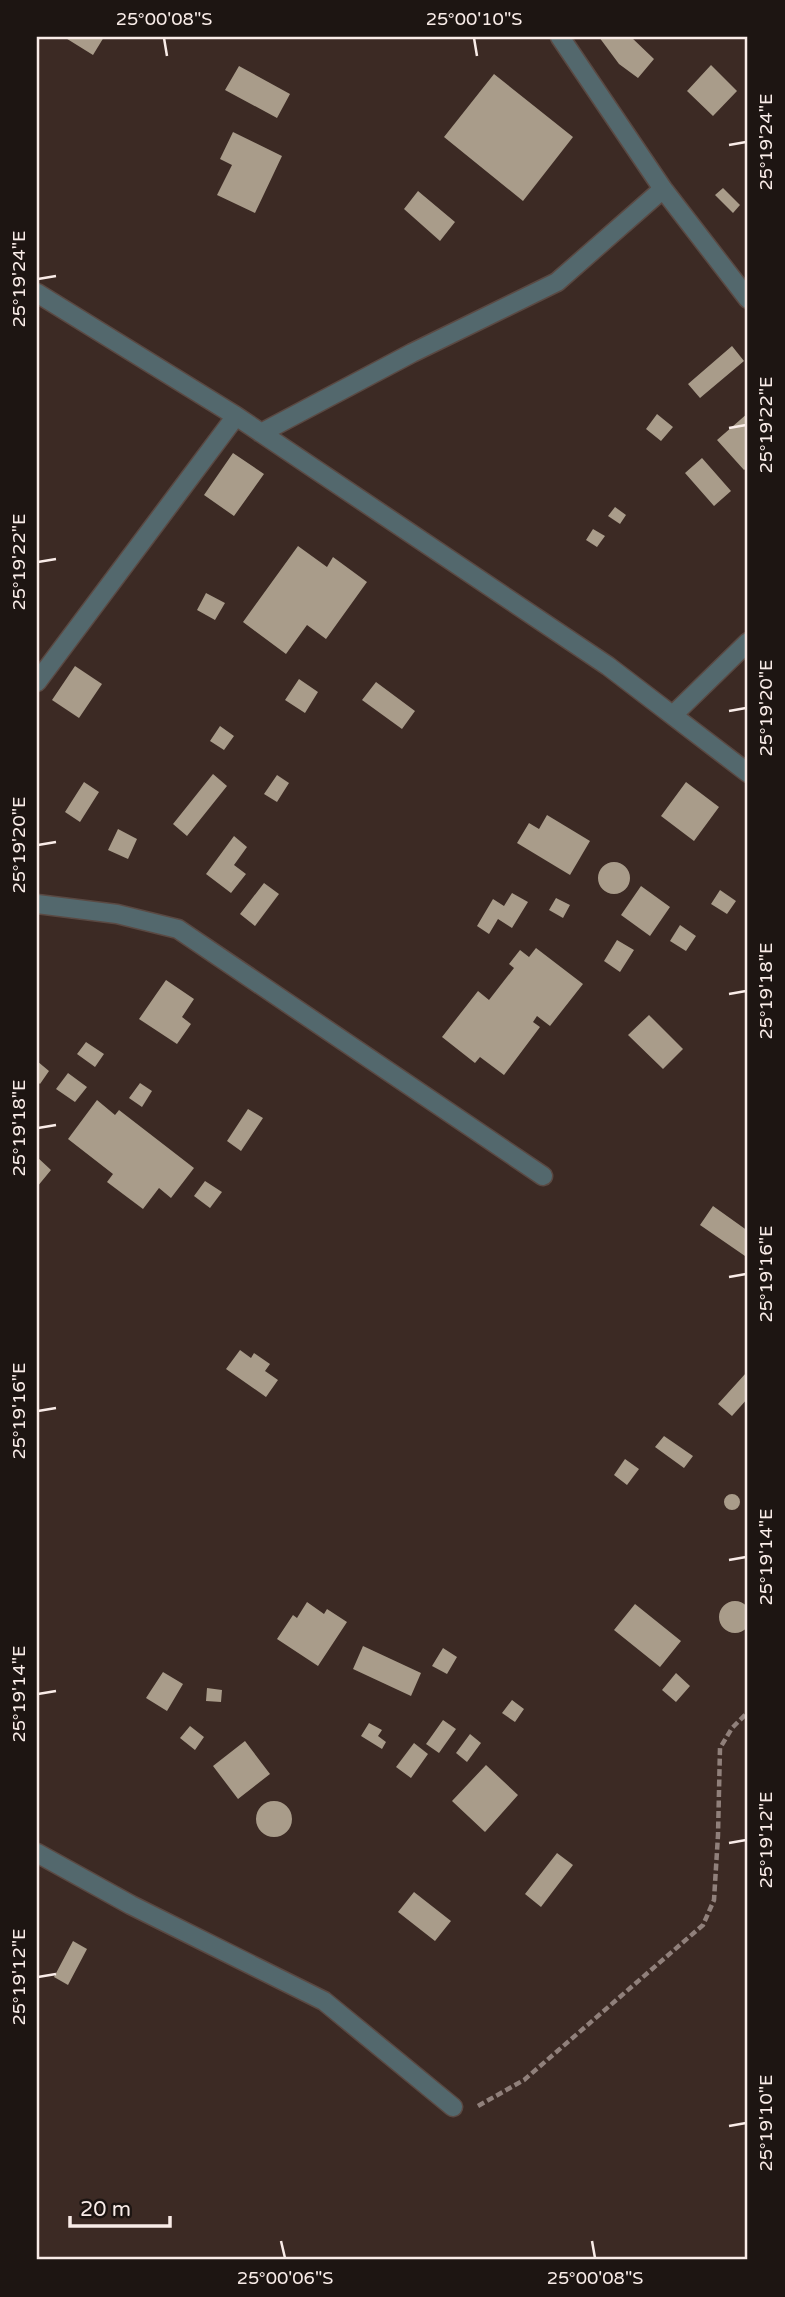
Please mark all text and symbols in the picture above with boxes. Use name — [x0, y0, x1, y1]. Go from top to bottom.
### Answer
text: 25°00'08"S — [116, 8, 212, 30]
text: 25°00'10"S — [426, 8, 522, 30]
text: 25°19'24"E — [755, 93, 777, 191]
text: 25°19'24"E — [8, 230, 30, 328]
text: 25°19'22"E — [755, 376, 777, 474]
text: 25°19'22"E — [8, 513, 30, 611]
text: 25°19'20"E — [755, 659, 777, 757]
text: 25°19'20"E — [8, 796, 30, 894]
text: 25°19'18"E — [755, 942, 777, 1040]
text: 25°19'18"E — [8, 1079, 30, 1177]
text: 25°19'16"E — [755, 1225, 777, 1323]
text: 25°19'16"E — [8, 1362, 30, 1460]
text: 25°19'14"E — [755, 1508, 777, 1606]
text: 25°19'14"E — [8, 1645, 30, 1743]
text: 25°19'12"E — [755, 1791, 777, 1889]
text: 25°19'12"E — [8, 1928, 30, 2026]
text: 25°19'10"E — [755, 2074, 777, 2172]
scale bar — [70, 2185, 170, 2229]
text: 20 m — [80, 2197, 131, 2222]
text: 25°00'06"S — [237, 2267, 333, 2289]
text: 25°00'08"S — [547, 2267, 643, 2289]

